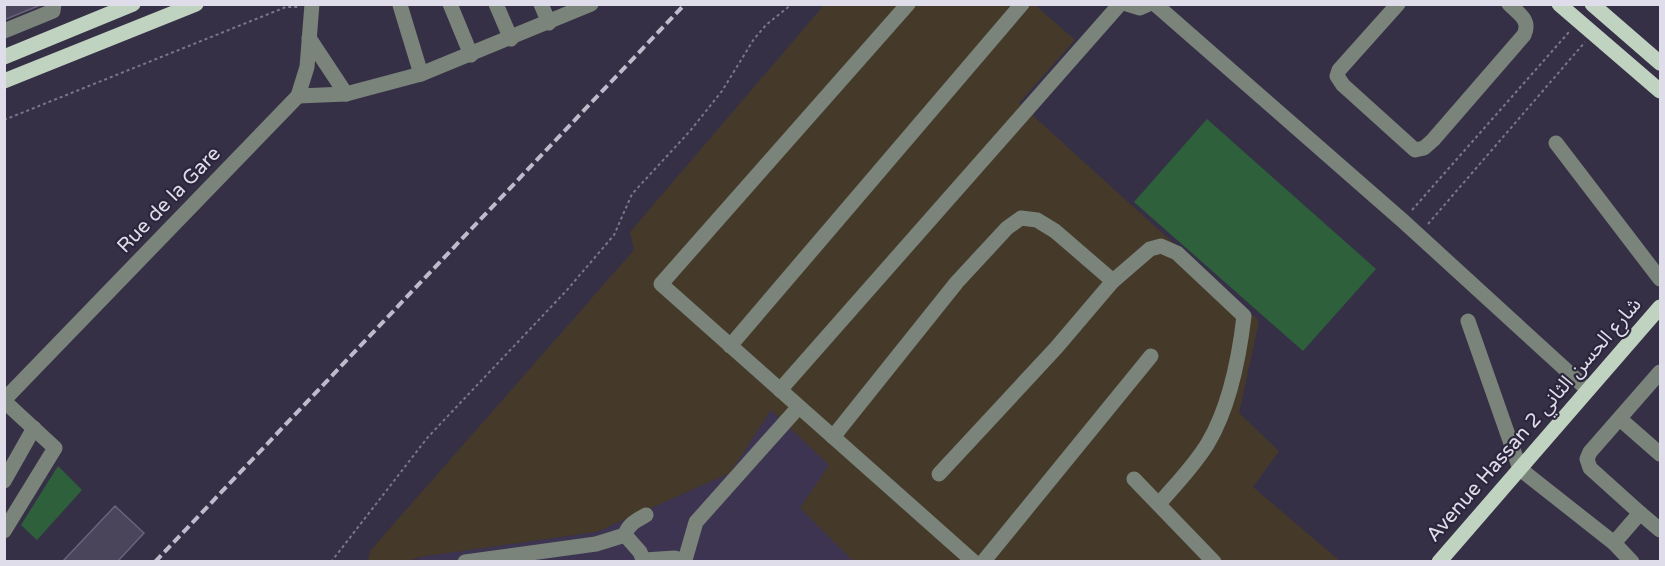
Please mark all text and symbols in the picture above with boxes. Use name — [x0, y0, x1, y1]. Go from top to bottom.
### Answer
street label: Rue de la Gare — [112, 142, 226, 258]
street label: Avenue Hassan 2 شارع الحسن الثاني — [1421, 293, 1649, 549]

